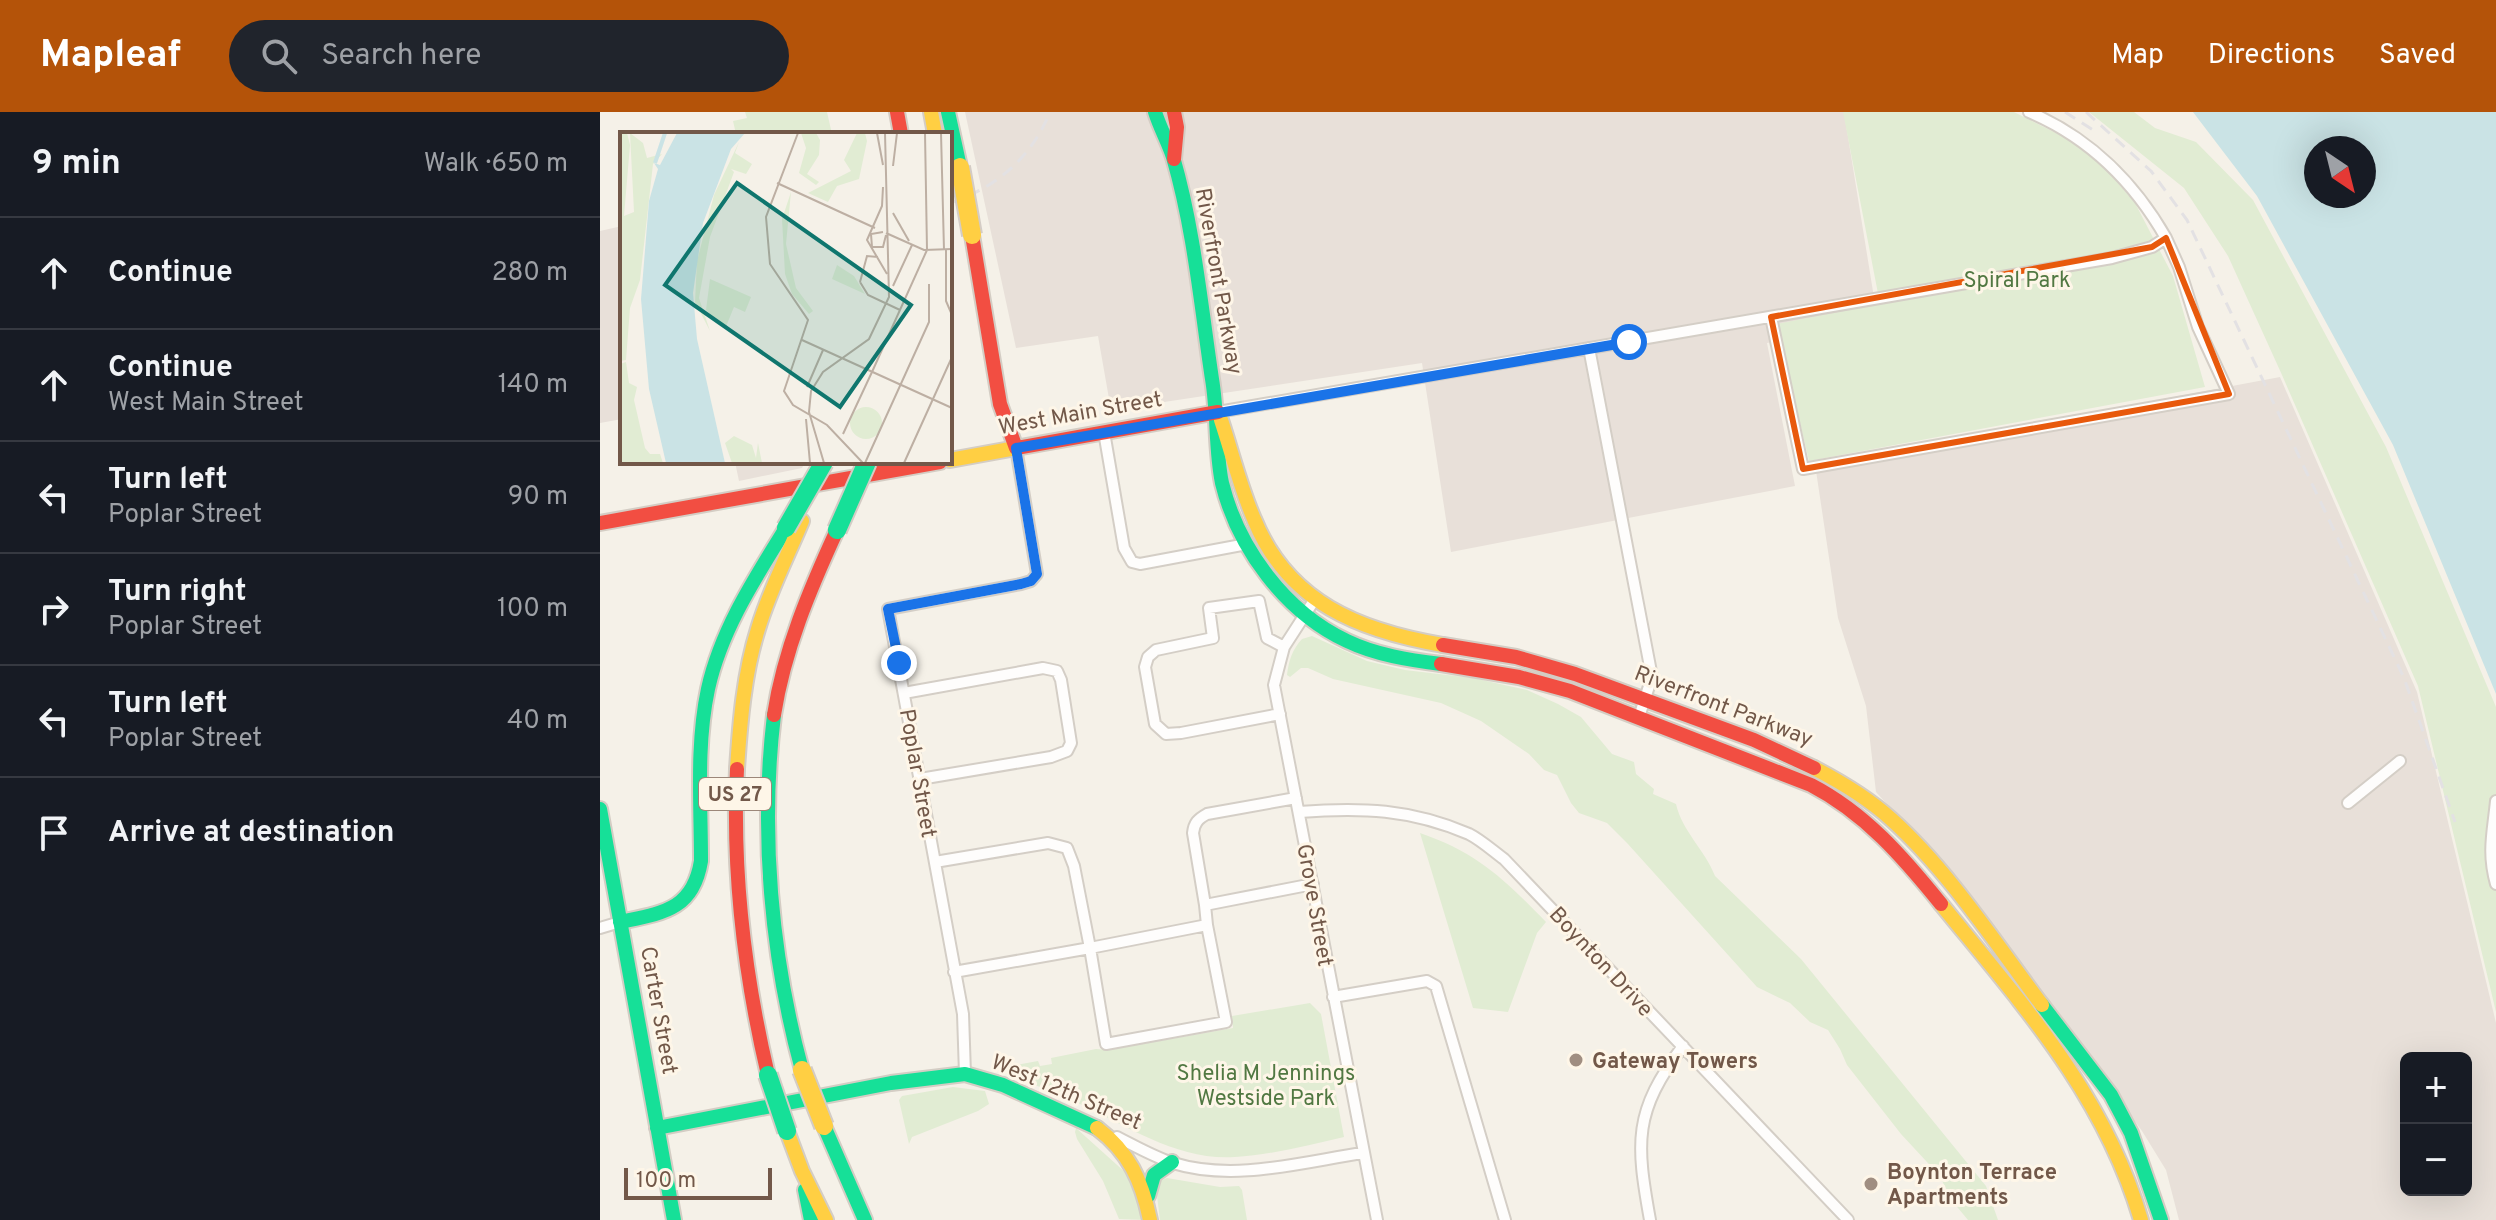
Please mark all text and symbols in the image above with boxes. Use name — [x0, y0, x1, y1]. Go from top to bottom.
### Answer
search box — [229, 20, 789, 92]
text: Mapleaf — [40, 32, 181, 81]
icon: search — [257, 34, 301, 78]
text: Search here — [321, 38, 481, 75]
text: Map — [2111, 38, 2164, 74]
text: Directions — [2208, 38, 2335, 74]
text: Saved — [2379, 38, 2456, 74]
inset map — [620, 132, 952, 464]
north arrow — [2304, 136, 2376, 208]
text: 9 min — [32, 143, 121, 186]
text: Walk · 650 m — [424, 148, 568, 181]
street label: Riverfront Parkway — [1188, 186, 1247, 377]
icon: ahead — [32, 251, 76, 295]
text: Continue — [108, 255, 233, 292]
text: 280 m — [492, 257, 568, 290]
park label: Spiral Park — [1963, 268, 2071, 295]
route start — [1611, 324, 1647, 360]
text: Continue — [108, 350, 233, 387]
icon: ahead — [32, 363, 76, 407]
text: 140 m — [498, 369, 568, 402]
text: West Main Street — [108, 387, 304, 420]
street label: West Main Street — [997, 387, 1164, 442]
text: Turn left — [108, 462, 228, 499]
icon: left — [32, 475, 76, 519]
text: 90 m — [508, 481, 568, 514]
text: Poplar Street — [108, 499, 262, 532]
text: Turn right — [108, 574, 246, 611]
icon: right — [32, 587, 76, 631]
text: 100 m — [497, 593, 568, 626]
text: Poplar Street — [108, 611, 262, 644]
route end — [881, 645, 917, 681]
street label: Riverfront Parkway — [1630, 661, 1816, 754]
text: Turn left — [108, 686, 228, 723]
icon: left — [32, 699, 76, 743]
text: 40 m — [507, 705, 568, 738]
street label: Poplar Street — [892, 707, 941, 840]
text: Poplar Street — [108, 723, 262, 756]
road number: US 27 — [699, 778, 771, 810]
icon: arrive — [32, 811, 76, 855]
text: Arrive at destination — [108, 815, 394, 852]
street label: Grove Street — [1289, 842, 1338, 969]
street label: Boynton Drive — [1542, 902, 1658, 1023]
street label: Carter Street — [633, 944, 682, 1077]
street label: West 12th Street — [987, 1049, 1145, 1137]
place label: Gateway Towers — [1592, 1049, 1758, 1076]
marker: Gateway Towers — [1567, 1051, 1585, 1069]
map controls — [2400, 1052, 2472, 1196]
button: + — [2400, 1052, 2472, 1124]
park label: Shelia M Jennings Westside Park — [1177, 1061, 1355, 1113]
button: − — [2400, 1124, 2472, 1196]
place label: Boynton Terrace Apartments — [1887, 1160, 2057, 1212]
scale bar — [624, 1164, 772, 1200]
text: 100 m — [636, 1168, 696, 1195]
marker: Boynton Terrace Apartments — [1862, 1175, 1880, 1193]

